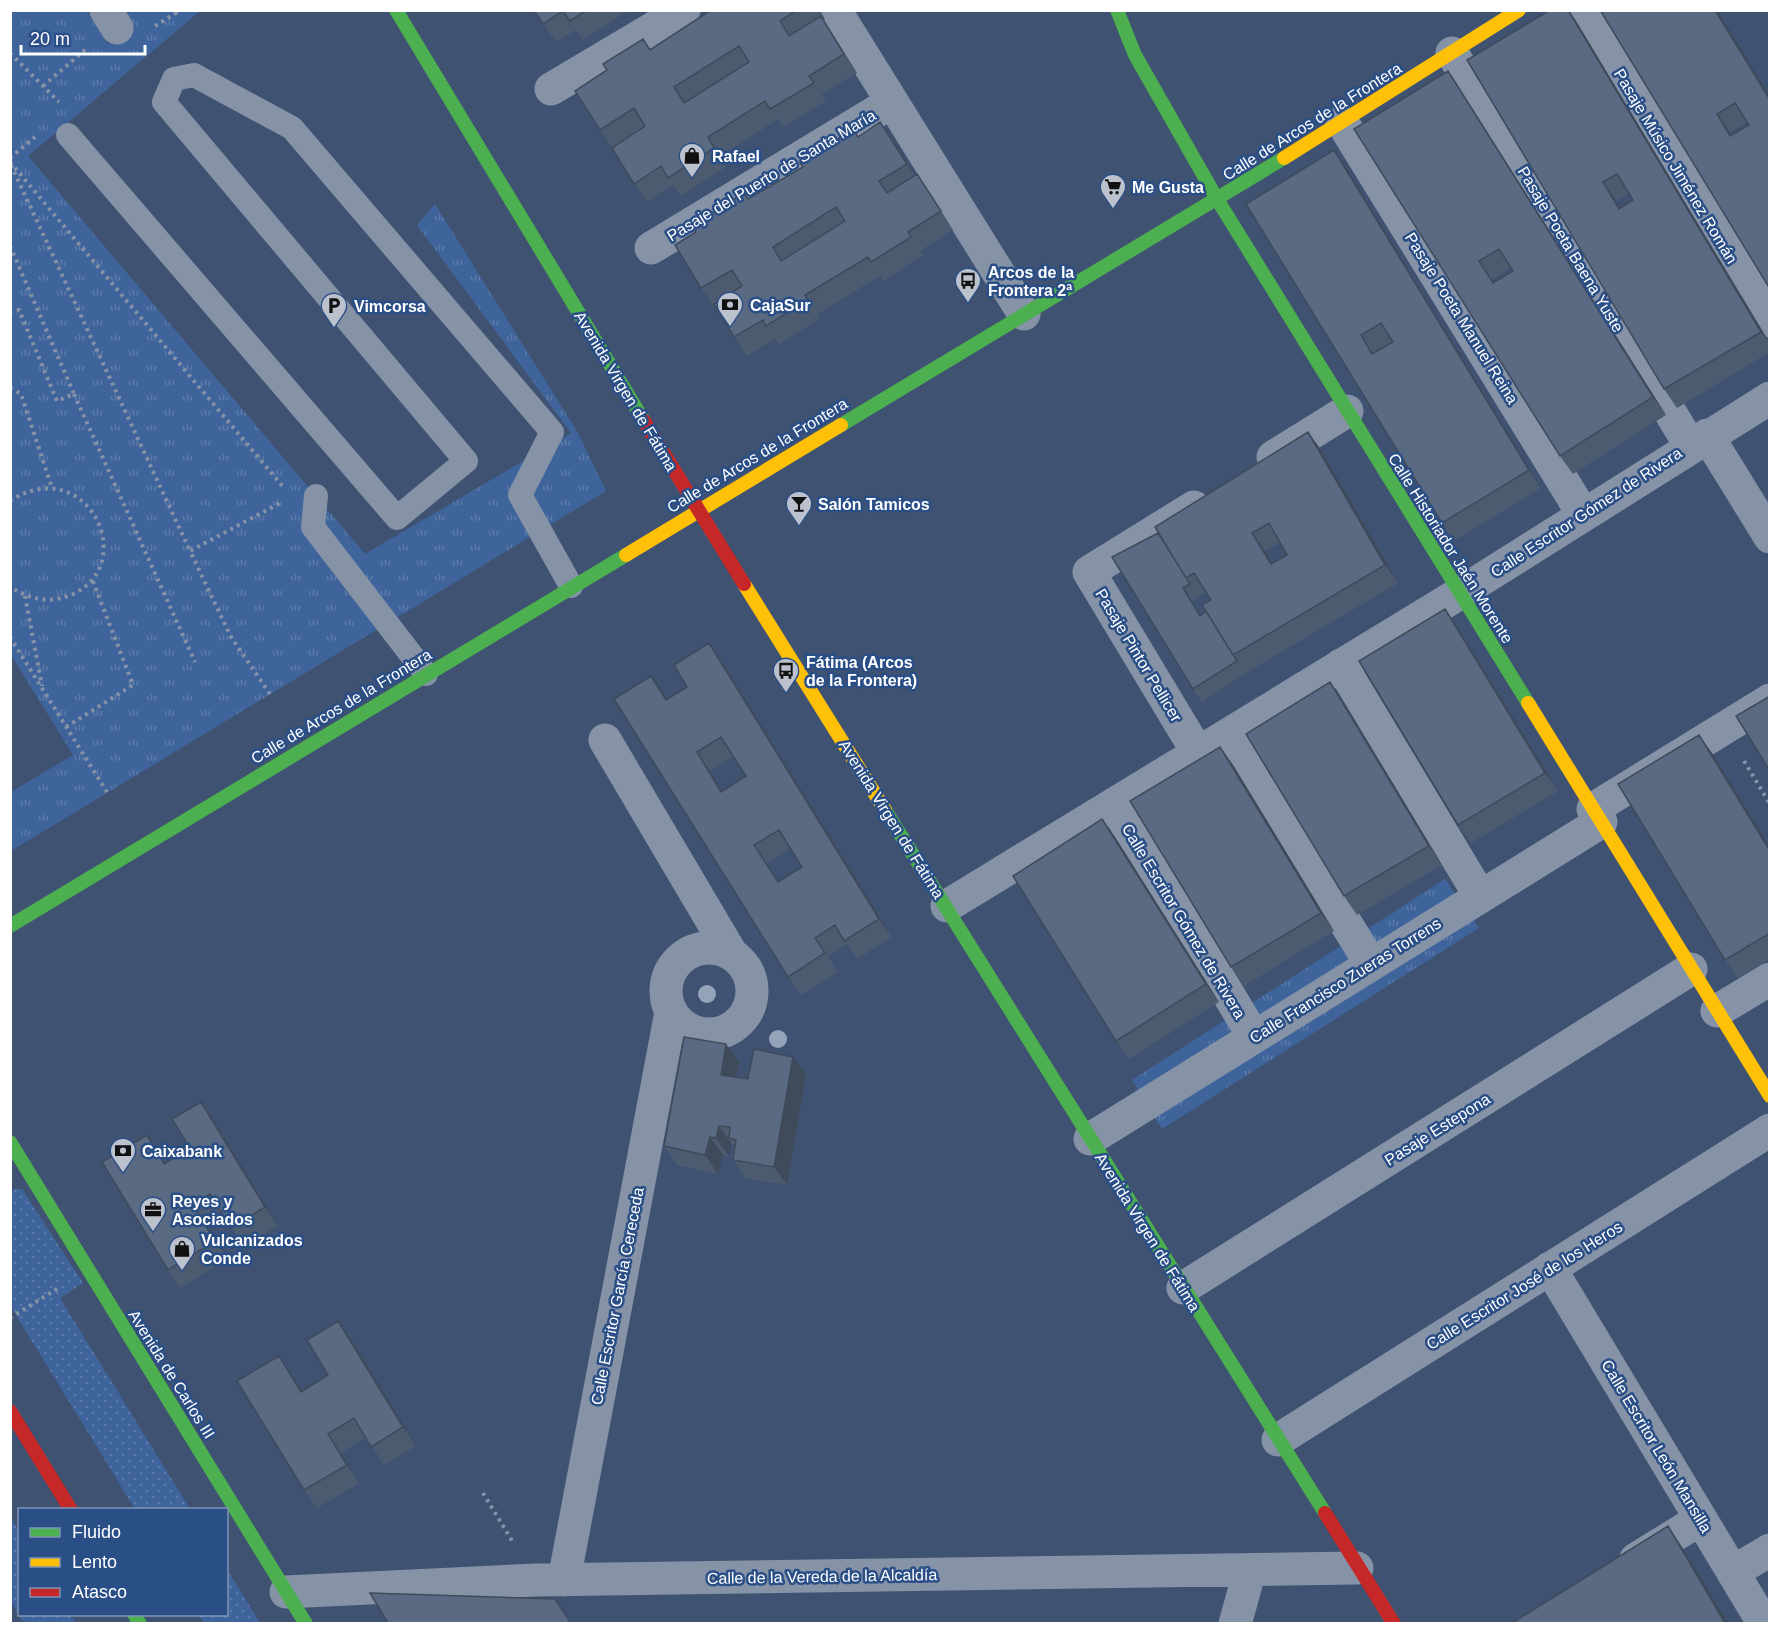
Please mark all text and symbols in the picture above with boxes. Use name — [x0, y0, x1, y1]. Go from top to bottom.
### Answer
scale bar — [21, 18, 146, 56]
text: 20 m — [30, 29, 70, 49]
street label: Calle de Arcos de la Frontera — [1220, 59, 1405, 184]
street label: Pasaje Músico Jiménez Román — [1611, 66, 1741, 267]
street label: Pasaje del Puerto de Santa María — [664, 106, 879, 245]
shop icon: Rafael — [677, 141, 707, 179]
place label: Rafael — [712, 148, 760, 165]
street label: Pasaje Poeta Baena Yuste — [1514, 163, 1627, 335]
supermarket icon: Me Gusta — [1098, 172, 1128, 210]
place label: Me Gusta — [1132, 179, 1204, 196]
street label: Pasaje Poeta Manuel Reina — [1402, 230, 1521, 407]
place label: Arcos de la Frontera 2ª — [988, 264, 1074, 299]
bus stop icon: Arcos de la Frontera 2ª — [953, 266, 983, 304]
bank icon: CajaSur — [715, 290, 745, 328]
parking icon: Vimcorsa — [319, 291, 349, 329]
place label: CajaSur — [750, 297, 810, 314]
place label: Vimcorsa — [354, 298, 426, 315]
street label: Avenida Virgen de Fátima — [571, 308, 680, 474]
street label: Calle de Arcos de la Frontera — [664, 395, 851, 516]
street label: Calle Escritor Gómez de Rivera — [1488, 444, 1685, 581]
street label: Calle Historiador Jaén Morente — [1385, 450, 1516, 646]
bar icon: Salón Tamicos — [784, 489, 814, 527]
place label: Salón Tamicos — [818, 496, 930, 513]
street label: Pasaje Pintor Pellicer — [1092, 586, 1185, 725]
street label: Calle de Arcos de la Frontera — [248, 646, 435, 767]
place label: Fátima (Arcos de la Frontera) — [806, 654, 917, 689]
bus stop icon: Fátima (Arcos de la Frontera) — [771, 656, 801, 694]
street label: Avenida Virgen de Fátima — [836, 737, 947, 902]
street label: Calle Escritor Gómez de Rivera — [1119, 821, 1249, 1022]
street label: Calle Francisco Zueras Torrens — [1247, 914, 1444, 1046]
street label: Pasaje Estepona — [1381, 1090, 1493, 1169]
bank icon: Caixabank — [108, 1136, 138, 1174]
place label: Caixabank — [142, 1143, 222, 1160]
street label: Avenida Virgen de Fátima — [1092, 1150, 1203, 1315]
street label: Calle Escritor García Cereceda — [588, 1186, 647, 1406]
place label: Reyes y Asociados — [172, 1193, 253, 1228]
office icon: Reyes y Asociados — [138, 1195, 168, 1233]
street label: Calle Escritor José de los Heros — [1423, 1218, 1625, 1353]
place label: Vulcanizados Conde — [201, 1232, 303, 1267]
shop icon: Vulcanizados Conde — [167, 1234, 197, 1272]
street label: Avenida de Carlos III — [125, 1307, 218, 1442]
street label: Calle Escritor León Mansilla — [1598, 1357, 1715, 1536]
legend — [18, 1508, 228, 1616]
text: Fluido — [72, 1522, 121, 1542]
text: Lento — [72, 1552, 117, 1572]
street label: Calle de la Vereda de la Alcaldía — [707, 1566, 937, 1587]
text: Atasco — [72, 1582, 127, 1602]

